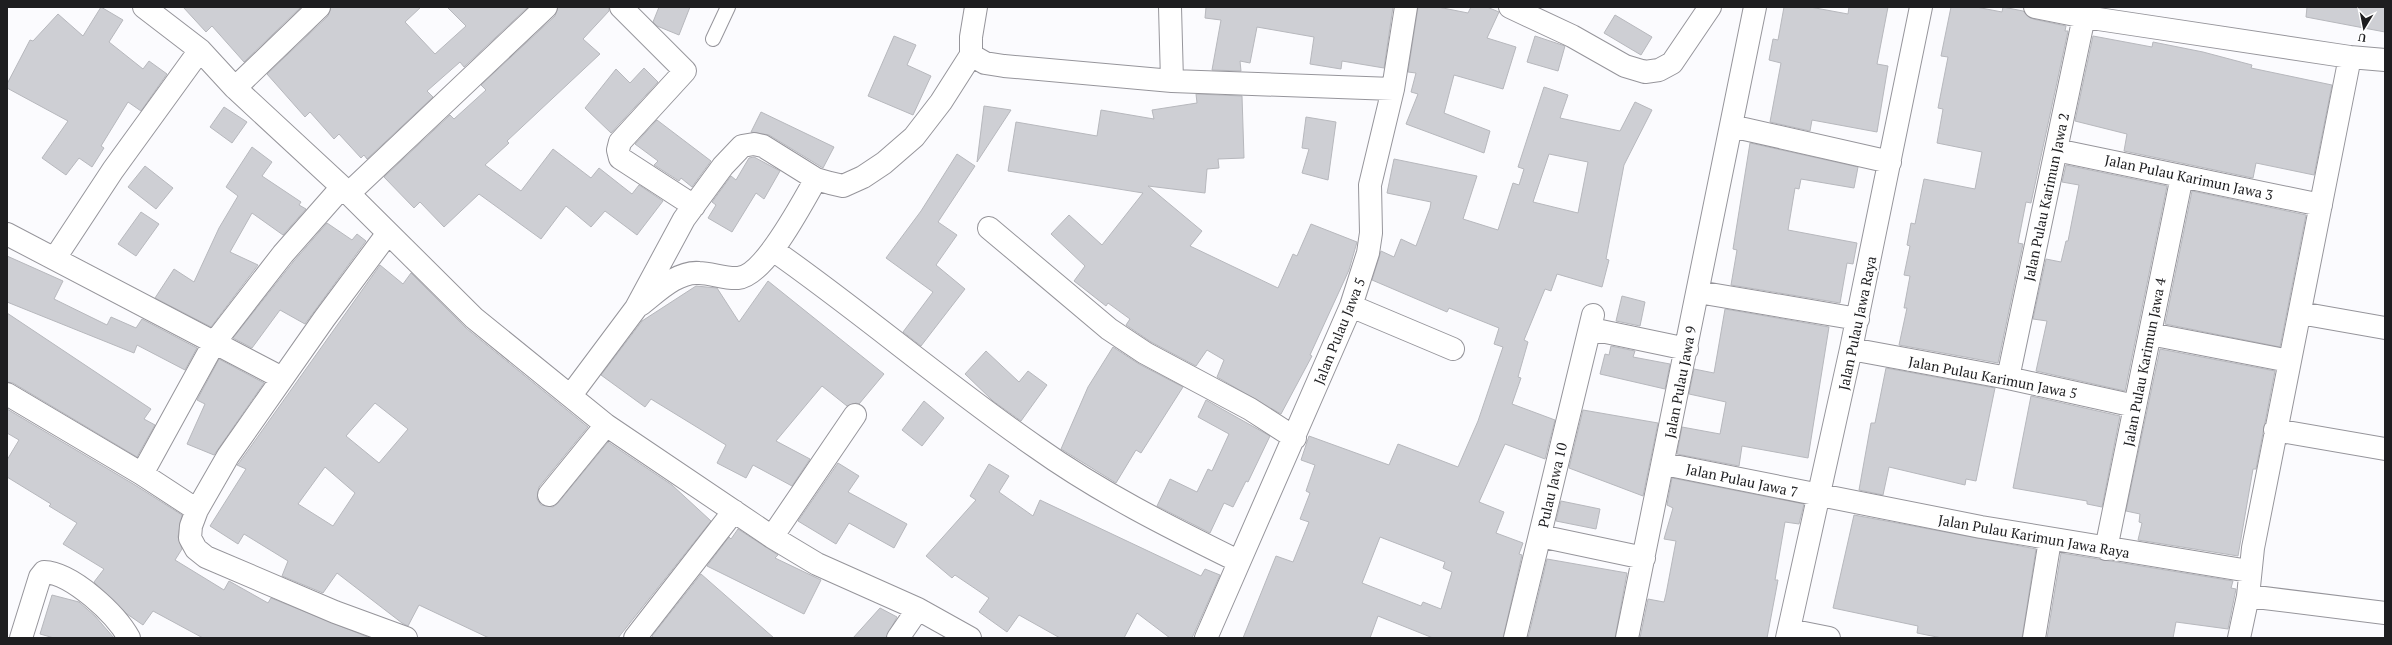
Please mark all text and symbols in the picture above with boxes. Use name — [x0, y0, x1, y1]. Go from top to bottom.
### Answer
north arrow — [2344, 8, 2384, 48]
text: U — [2357, 30, 2367, 45]
street label: Jalan Pulau Karimun Jawa 2 — [2019, 111, 2073, 283]
street label: Jalan Pulau Karimun Jawa 3 — [2103, 150, 2275, 204]
street label: Jalan Pulau Jawa Raya — [1834, 254, 1880, 392]
street label: Jalan Pulau Jawa 5 — [1309, 275, 1369, 387]
street label: Jalan Pulau Karimun Jawa 4 — [2118, 276, 2170, 448]
street label: Jalan Pulau Jawa 9 — [1660, 324, 1700, 440]
street label: Jalan Pulau Karimun Jawa 5 — [1907, 351, 2079, 403]
street label: Pulau Jawa 10 — [1533, 441, 1571, 529]
street label: Jalan Pulau Jawa 7 — [1684, 459, 1800, 501]
street label: Jalan Pulau Karimun Jawa Raya — [1937, 510, 2131, 562]

